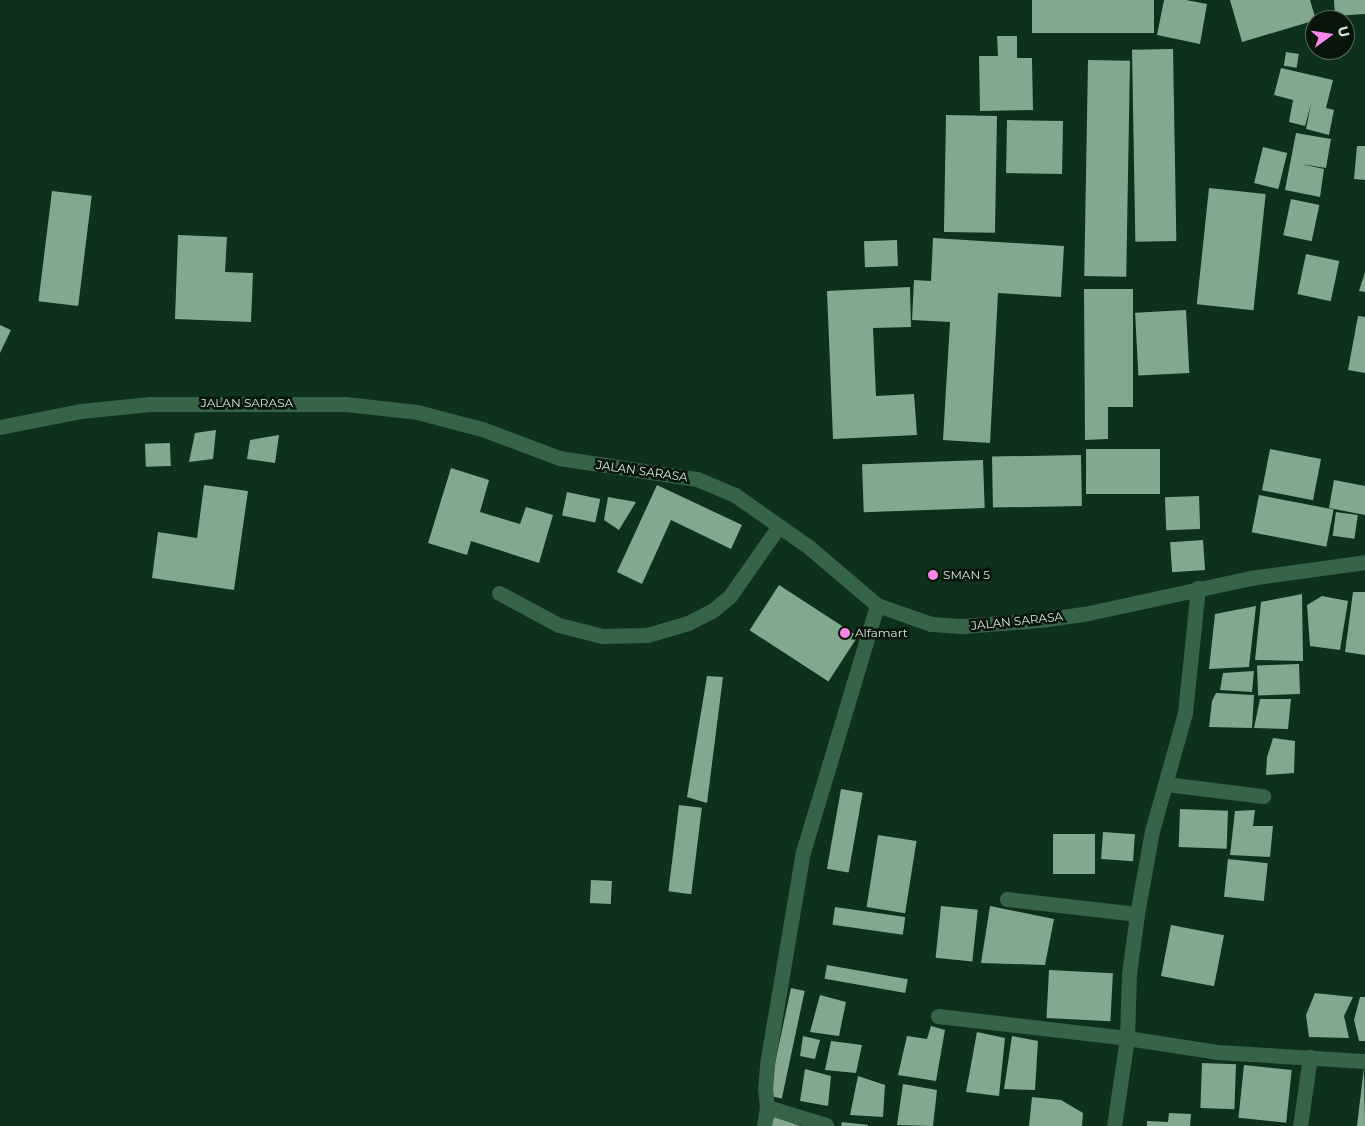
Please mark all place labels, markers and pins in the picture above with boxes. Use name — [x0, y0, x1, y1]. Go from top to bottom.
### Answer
place label: SMAN 5 — [943, 568, 990, 582]
marker: SMAN 5 — [927, 569, 939, 581]
place label: Alfamart — [855, 626, 908, 640]
marker: Alfamart — [839, 627, 851, 639]

